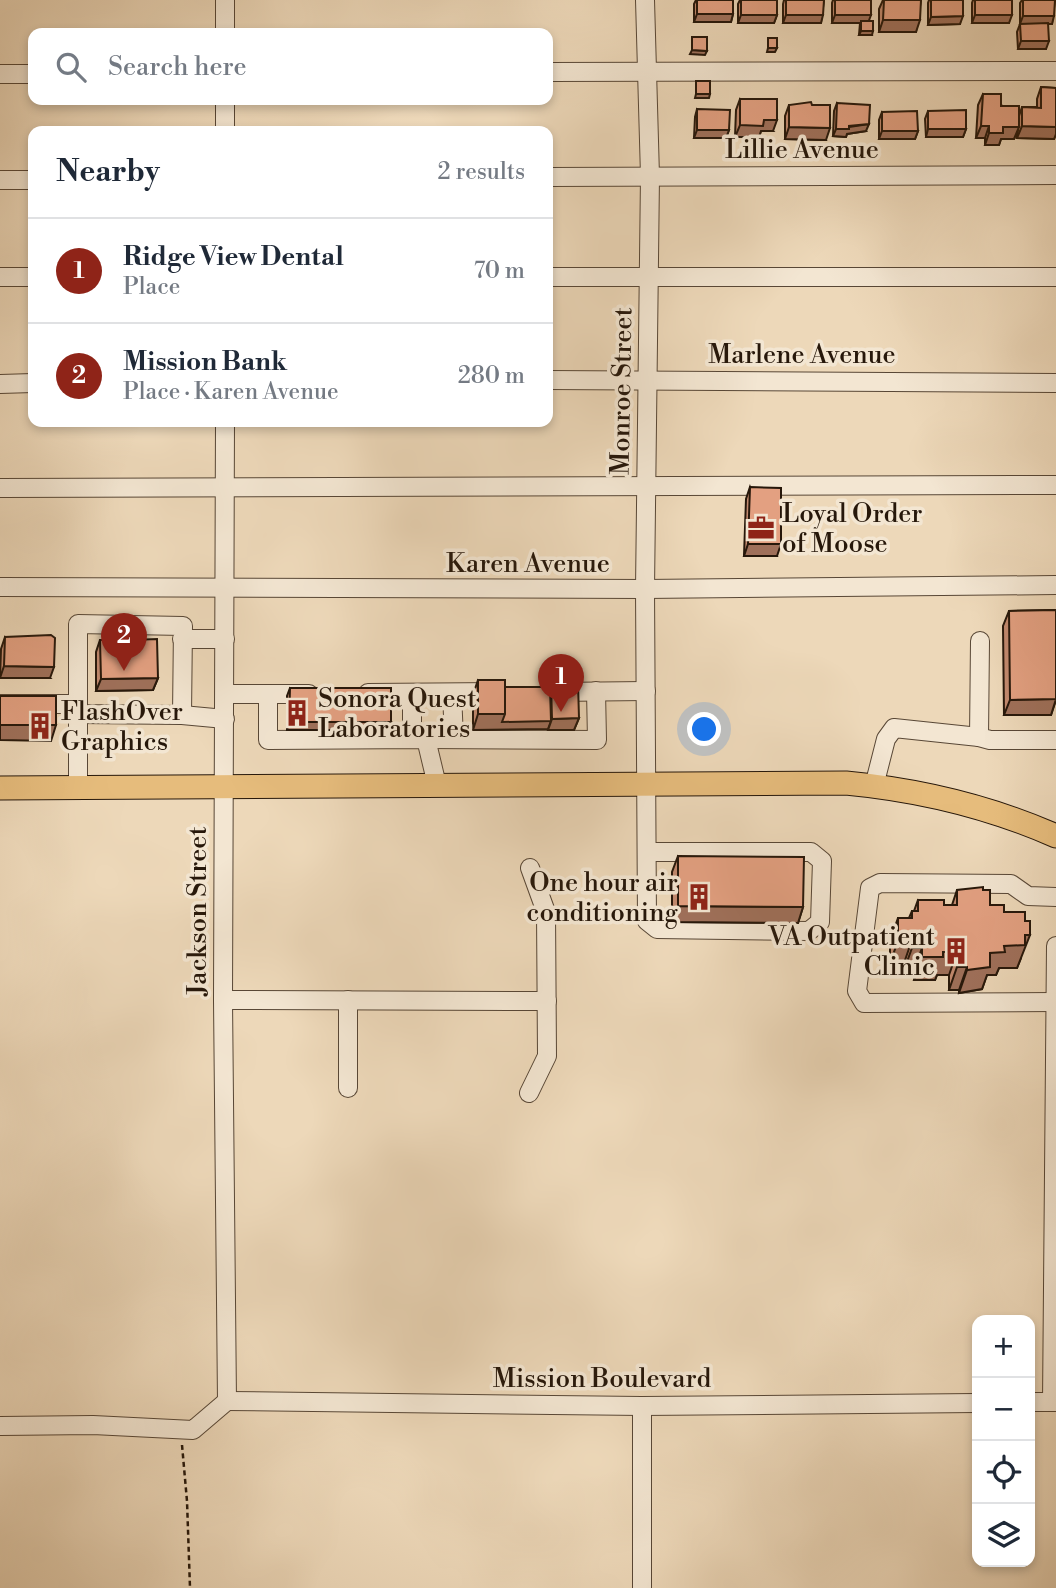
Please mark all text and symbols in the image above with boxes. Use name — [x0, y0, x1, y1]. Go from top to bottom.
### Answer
search box — [28, 28, 553, 105]
icon: search — [52, 48, 90, 86]
text: Search here — [108, 51, 247, 83]
street label: Lillie Avenue — [725, 134, 879, 166]
text: Nearby — [56, 153, 160, 191]
text: 2 results — [438, 158, 525, 186]
text: Ridge View Dental — [123, 241, 344, 273]
text: 1 — [73, 257, 85, 285]
text: 70 m — [474, 257, 525, 285]
text: Place — [123, 273, 180, 301]
street label: Monroe Street — [605, 307, 639, 475]
street label: Marlene Avenue — [708, 339, 896, 371]
text: Mission Bank — [123, 346, 287, 378]
text: 2 — [72, 362, 86, 390]
text: 280 m — [458, 362, 525, 390]
text: Place · Karen Avenue — [123, 378, 339, 406]
place label: Loyal Order of Moose — [782, 498, 923, 560]
office icon: Loyal Order of Moose — [746, 513, 776, 543]
street label: Karen Avenue — [446, 548, 610, 580]
pin: 2 — [101, 613, 147, 671]
pin: 1 — [538, 654, 584, 712]
place label: Sonora Quest Laboratories — [318, 683, 476, 745]
place label: FlashOver Graphics — [61, 696, 183, 758]
building icon: Sonora Quest Laboratories — [282, 698, 312, 728]
building icon: FlashOver Graphics — [25, 711, 55, 741]
your location — [687, 712, 721, 746]
street label: Jackson Street — [182, 826, 214, 997]
place label: One hour air conditioning — [526, 867, 679, 929]
building icon: One hour air conditioning — [684, 882, 714, 912]
place label: VA Outpatient Clinic — [767, 921, 935, 983]
building icon: VA Outpatient Clinic — [941, 936, 971, 966]
map controls — [972, 1315, 1035, 1567]
button: + — [972, 1315, 1035, 1378]
street label: Mission Boulevard — [493, 1363, 712, 1395]
button: − — [972, 1378, 1035, 1441]
button: locate — [972, 1441, 1035, 1504]
button: layers — [972, 1504, 1035, 1567]

